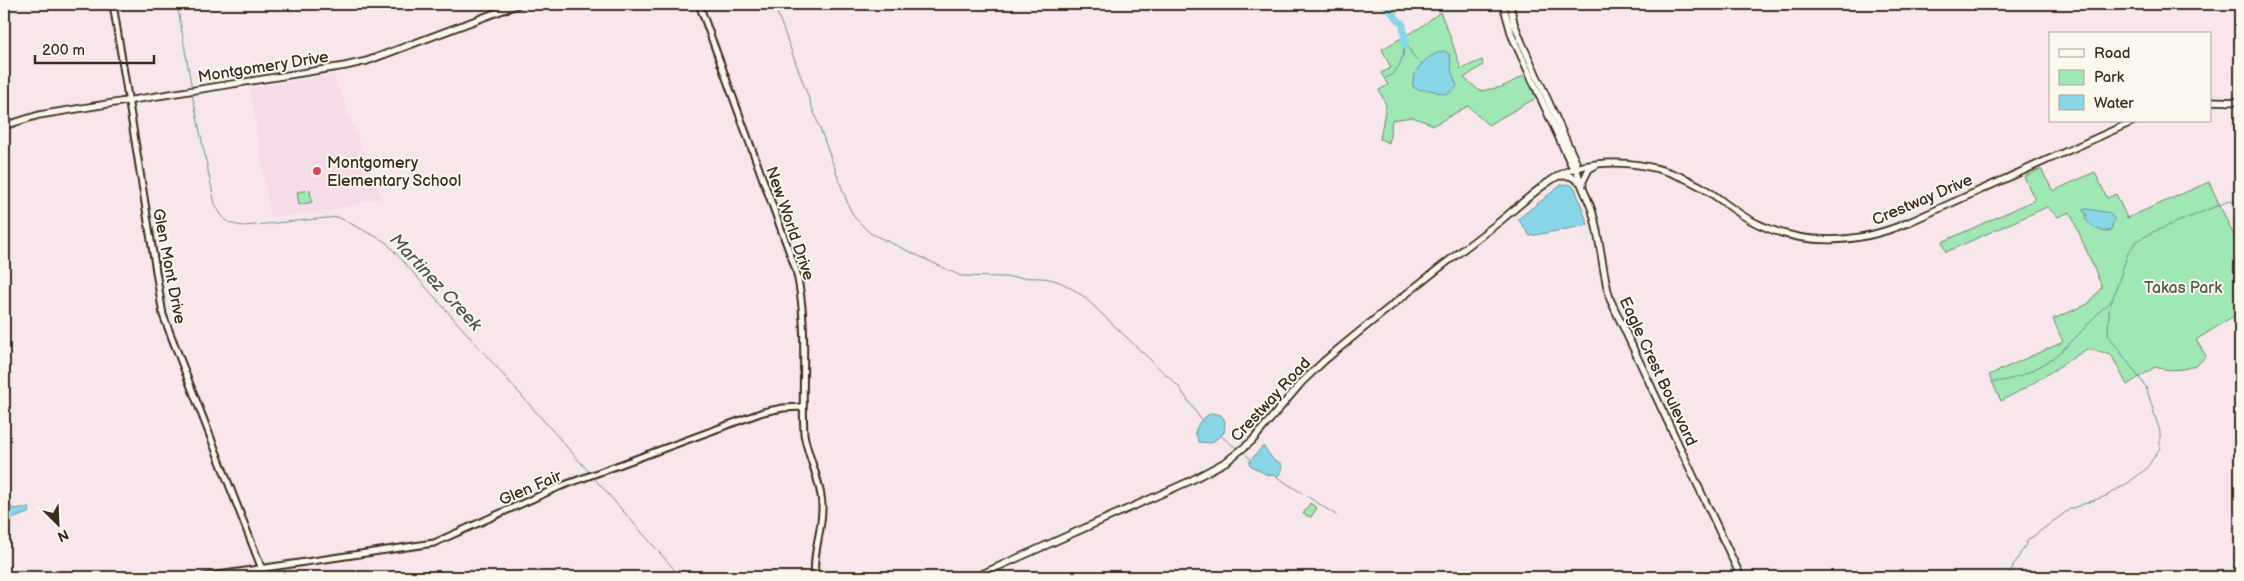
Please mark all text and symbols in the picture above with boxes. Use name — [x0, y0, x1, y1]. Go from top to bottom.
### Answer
scale bar — [35, 32, 154, 64]
legend — [2049, 32, 2212, 122]
text: 200 m — [42, 41, 85, 60]
text: Road — [2094, 44, 2130, 63]
street label: Montgomery Drive — [196, 48, 330, 87]
text: Park — [2094, 68, 2125, 87]
text: Water — [2094, 94, 2134, 113]
place label: Montgomery Elementary School — [327, 154, 461, 191]
street label: New World Drive — [761, 164, 818, 283]
marker: Montgomery Elementary School — [311, 165, 323, 177]
street label: Crestway Drive — [1870, 171, 1976, 230]
street label: Glen Mont Drive — [148, 207, 189, 326]
water label: Martinez Creek — [385, 229, 487, 336]
park label: Takas Park — [2144, 279, 2222, 298]
street label: Eagle Crest Boulevard — [1615, 294, 1701, 449]
street label: Crestway Road — [1227, 354, 1315, 446]
street label: Glen Fair — [497, 467, 565, 510]
north arrow — [32, 498, 82, 548]
text: N — [55, 526, 71, 545]

